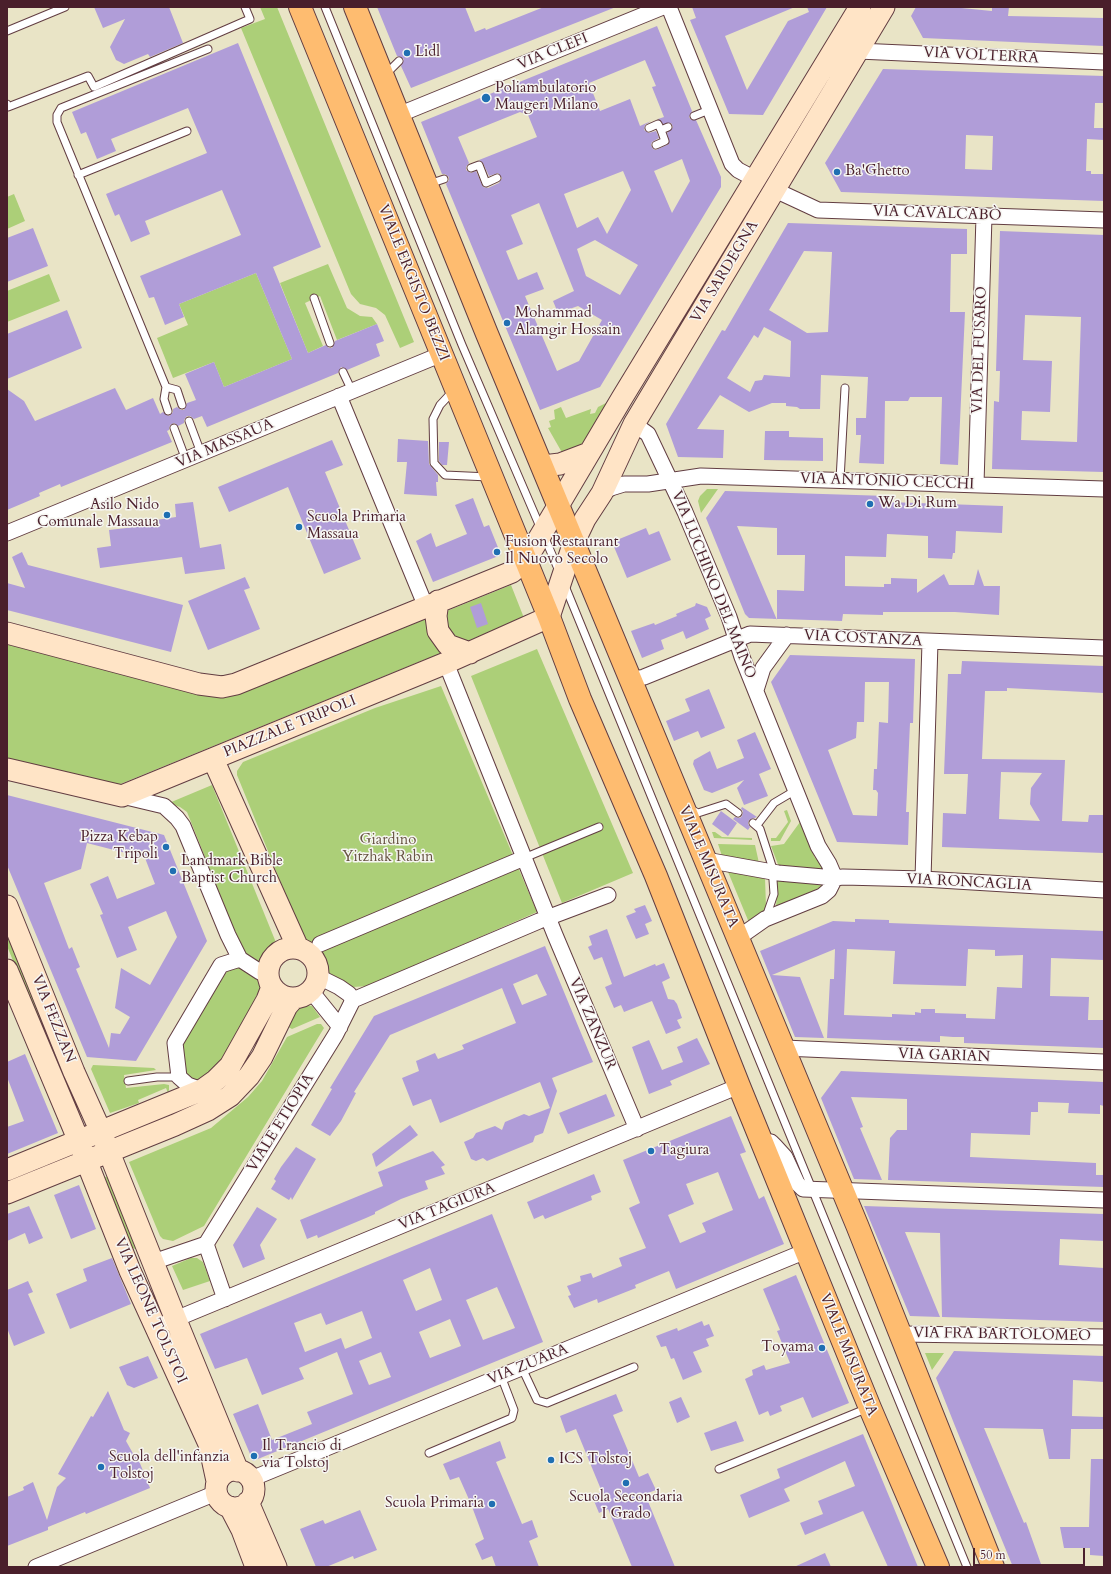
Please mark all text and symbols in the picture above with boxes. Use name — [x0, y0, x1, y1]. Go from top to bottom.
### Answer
street label: VIA CLEFI — [515, 30, 591, 74]
place label: Lidl — [415, 44, 440, 62]
street label: VIA VOLTERRA — [923, 44, 1039, 68]
marker: Lidl — [402, 48, 412, 58]
place label: Poliambulatorio Maugeri Milano — [495, 80, 598, 115]
marker: Poliambulatorio Maugeri Milano — [480, 92, 492, 104]
place label: Ba'Ghetto — [845, 163, 910, 181]
marker: Ba'Ghetto — [832, 167, 842, 177]
street label: VIALE ERGISTO BEZZI — [373, 202, 453, 364]
street label: VIA CAVALCABÒ — [872, 203, 1002, 225]
street label: VIA SARDEGNA — [687, 218, 763, 326]
street label: VIA DEL FUSARO — [969, 286, 991, 414]
place label: Mohammad Alamgir Hossain — [515, 305, 621, 340]
marker: Mohammad Alamgir Hossain — [502, 318, 512, 328]
street label: VIA MASSAUA — [173, 415, 277, 473]
street label: VIA ANTONIO CECCHI — [799, 470, 975, 494]
street label: VIA LUCHINO DEL MAINO — [667, 488, 759, 682]
place label: Wa Di Rum — [878, 495, 957, 513]
place label: Asilo Nido Comunale Massaua — [37, 497, 159, 532]
marker: Wa Di Rum — [865, 499, 875, 509]
place label: Scuola Primaria Massaua — [307, 509, 406, 544]
marker: Asilo Nido Comunale Massaua — [162, 510, 172, 520]
marker: Scuola Primaria Massaua — [294, 522, 304, 532]
place label: Fusion Restaurant Il Nuovo Secolo — [505, 534, 619, 569]
marker: Fusion Restaurant Il Nuovo Secolo — [492, 547, 502, 557]
street label: VIA COSTANZA — [803, 627, 923, 651]
street label: PIAZZALE TRIPOLI — [221, 692, 359, 762]
street label: VIALE MISURATA — [674, 803, 742, 931]
place label: Pizza Kebap Tripoli — [81, 829, 158, 864]
park label: Giardino Yitzhak Rabin — [342, 832, 434, 867]
marker: Pizza Kebap Tripoli — [161, 842, 171, 852]
place label: Landmark Bible Baptist Church — [181, 853, 283, 888]
marker: Landmark Bible Baptist Church — [168, 866, 178, 876]
street label: VIA RONCAGLIA — [906, 871, 1032, 895]
street label: VIA FEZZAN — [27, 972, 79, 1066]
street label: VIA ZANZUR — [565, 975, 619, 1073]
street label: VIA GARIAN — [898, 1045, 990, 1067]
street label: VIALE ETIOPIA — [244, 1071, 318, 1175]
place label: Tagiura — [659, 1142, 709, 1160]
marker: Tagiura — [646, 1146, 656, 1156]
street label: VIA TAGIURA — [396, 1179, 498, 1235]
street label: VIA LEONE TOLSTOI — [110, 1235, 190, 1387]
street label: VIALE MISURATA — [815, 1291, 881, 1419]
street label: VIA FRA BARTOLOMEO — [913, 1324, 1091, 1346]
place label: Toyama — [761, 1339, 814, 1357]
street label: VIA ZUARA — [485, 1341, 571, 1389]
marker: Toyama — [817, 1343, 827, 1353]
place label: Il Trancio di via Tolstoj — [262, 1438, 342, 1473]
place label: Scuola dell'infanzia Tolstoj — [109, 1449, 230, 1484]
marker: Il Trancio di via Tolstoj — [249, 1451, 259, 1461]
place label: ICS Tolstoj — [559, 1451, 632, 1469]
marker: ICS Tolstoj — [546, 1455, 556, 1465]
marker: Scuola dell'infanzia Tolstoj — [96, 1462, 106, 1472]
marker: Scuola Secondaria I Grado — [621, 1478, 631, 1488]
place label: Scuola Secondaria I Grado — [569, 1489, 683, 1524]
place label: Scuola Primaria — [385, 1495, 484, 1513]
marker: Scuola Primaria — [487, 1499, 497, 1509]
scale bar — [975, 1540, 1087, 1566]
text: 50 m — [980, 1547, 1006, 1563]

